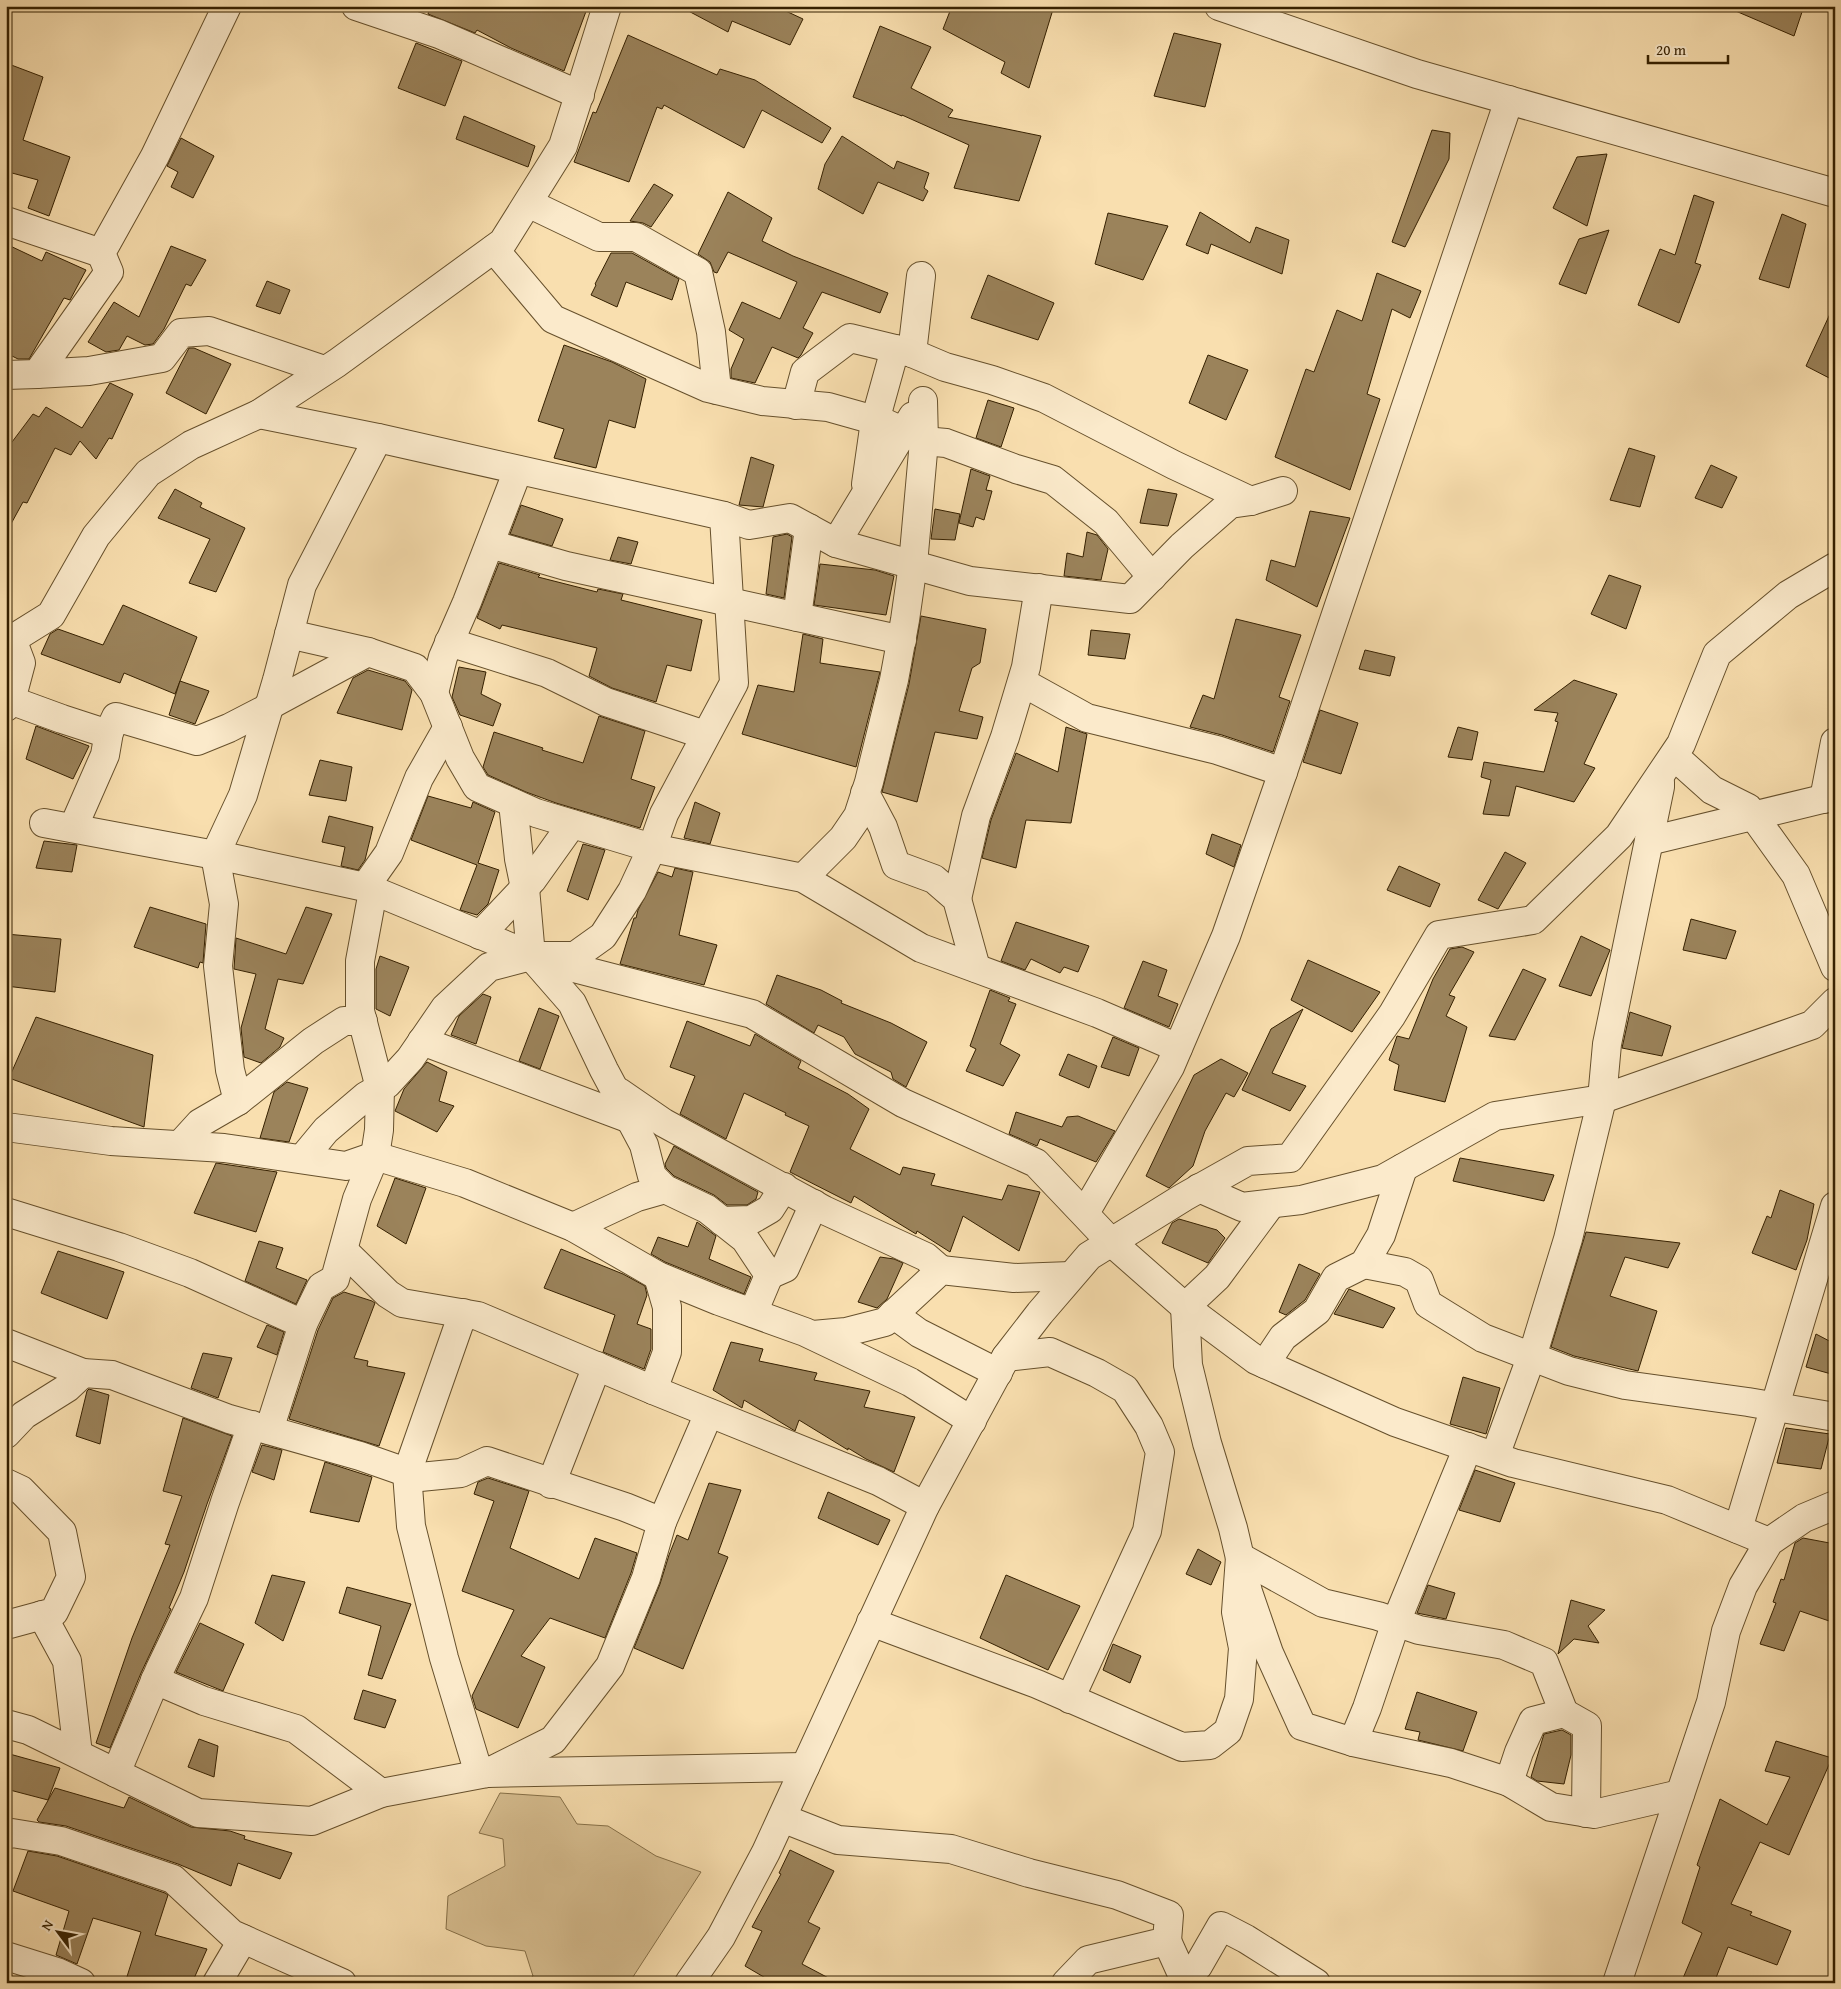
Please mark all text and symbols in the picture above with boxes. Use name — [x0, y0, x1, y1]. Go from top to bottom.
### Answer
scale bar — [1648, 32, 1728, 64]
text: 20 m — [1656, 39, 1687, 60]
north arrow — [32, 1906, 82, 1956]
text: N — [36, 1915, 58, 1934]

